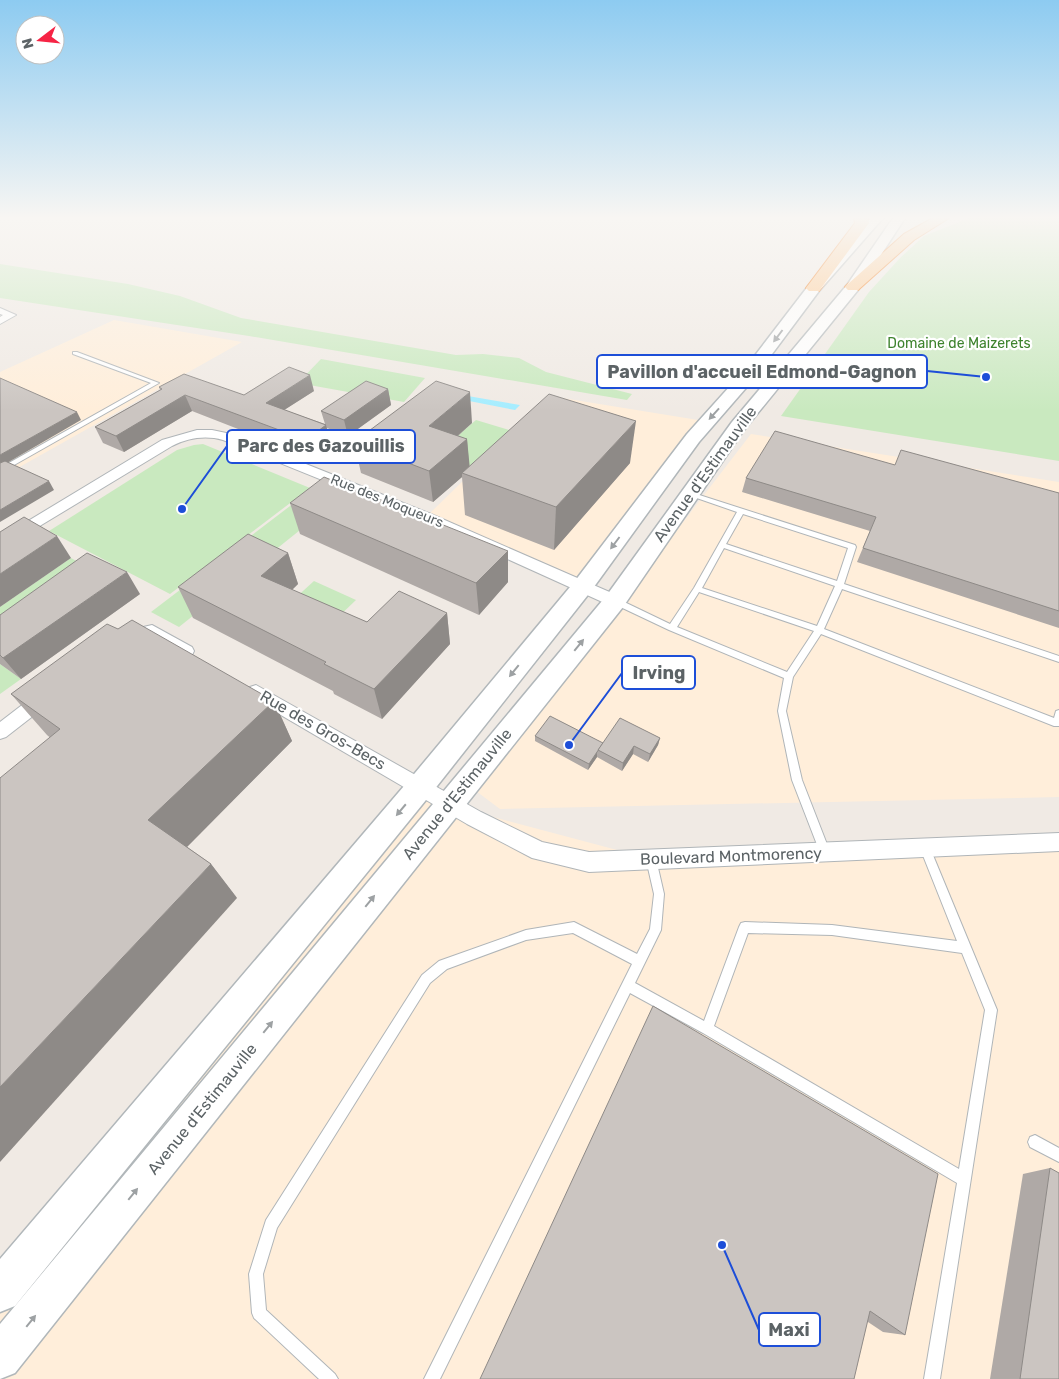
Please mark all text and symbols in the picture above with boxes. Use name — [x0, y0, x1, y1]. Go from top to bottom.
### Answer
north arrow — [15, 15, 65, 65]
text: N — [18, 36, 38, 51]
one-way arrow — [773, 329, 783, 343]
park label: Domaine de Maizerets — [887, 335, 1031, 352]
callout: Pavillon d'accueil Edmond-Gagnon — [597, 355, 927, 388]
text: Pavillon d'accueil Edmond-Gagnon — [607, 361, 917, 383]
street label: Avenue d'Estimauville — [649, 402, 761, 546]
one-way arrow — [708, 408, 720, 420]
callout: Parc des Gazouillis — [227, 430, 415, 463]
text: Parc des Gazouillis — [237, 435, 405, 457]
street label: Rue des Moqueurs — [328, 471, 446, 531]
one-way arrow — [610, 536, 620, 550]
one-way arrow — [573, 639, 584, 651]
callout: Irving — [622, 656, 695, 689]
text: Irving — [633, 662, 685, 684]
one-way arrow — [509, 664, 520, 677]
street label: Rue des Gros-Becs — [257, 686, 389, 774]
street label: Avenue d'Estimauville — [398, 725, 516, 863]
one-way arrow — [395, 804, 406, 817]
street label: Boulevard Montmorency — [640, 843, 822, 869]
one-way arrow — [365, 895, 376, 908]
one-way arrow — [263, 1021, 274, 1034]
street label: Avenue d'Estimauville — [143, 1040, 261, 1178]
one-way arrow — [127, 1188, 138, 1201]
callout: Maxi — [759, 1313, 820, 1346]
one-way arrow — [25, 1314, 36, 1327]
text: Maxi — [768, 1319, 810, 1341]

